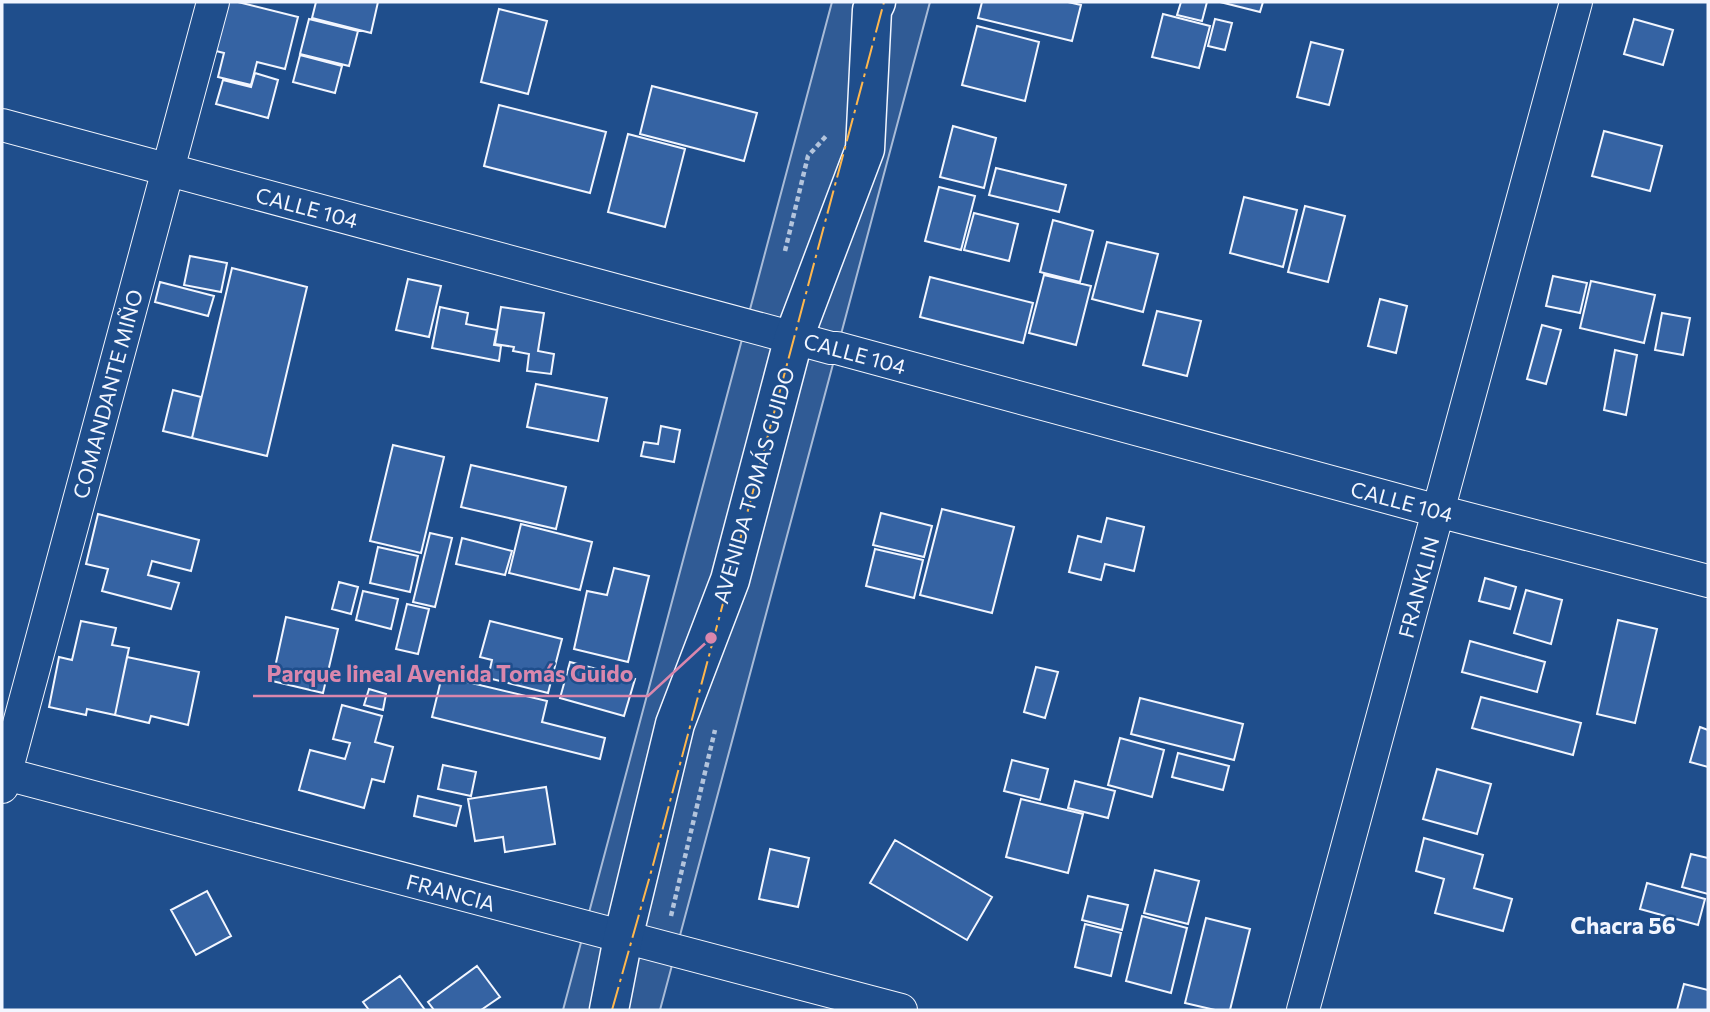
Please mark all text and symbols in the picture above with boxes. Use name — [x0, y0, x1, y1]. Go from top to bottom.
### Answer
street label: CALLE 104 — [253, 181, 361, 233]
street label: COMANDANTE MIÑO — [67, 287, 147, 501]
street label: CALLE 104 — [801, 327, 909, 379]
street label: AVENIDA TOMÁS GUIDO — [707, 364, 799, 606]
street label: CALLE 104 — [1348, 475, 1456, 527]
street label: FRANKLIN — [1392, 533, 1444, 641]
callout: Parque lineal Avenida Tomás Guido — [253, 652, 648, 696]
text: Parque lineal Avenida Tomás Guido — [267, 659, 634, 687]
street label: FRANCIA — [404, 868, 498, 916]
district label: Chacra 56 — [1570, 911, 1676, 939]

